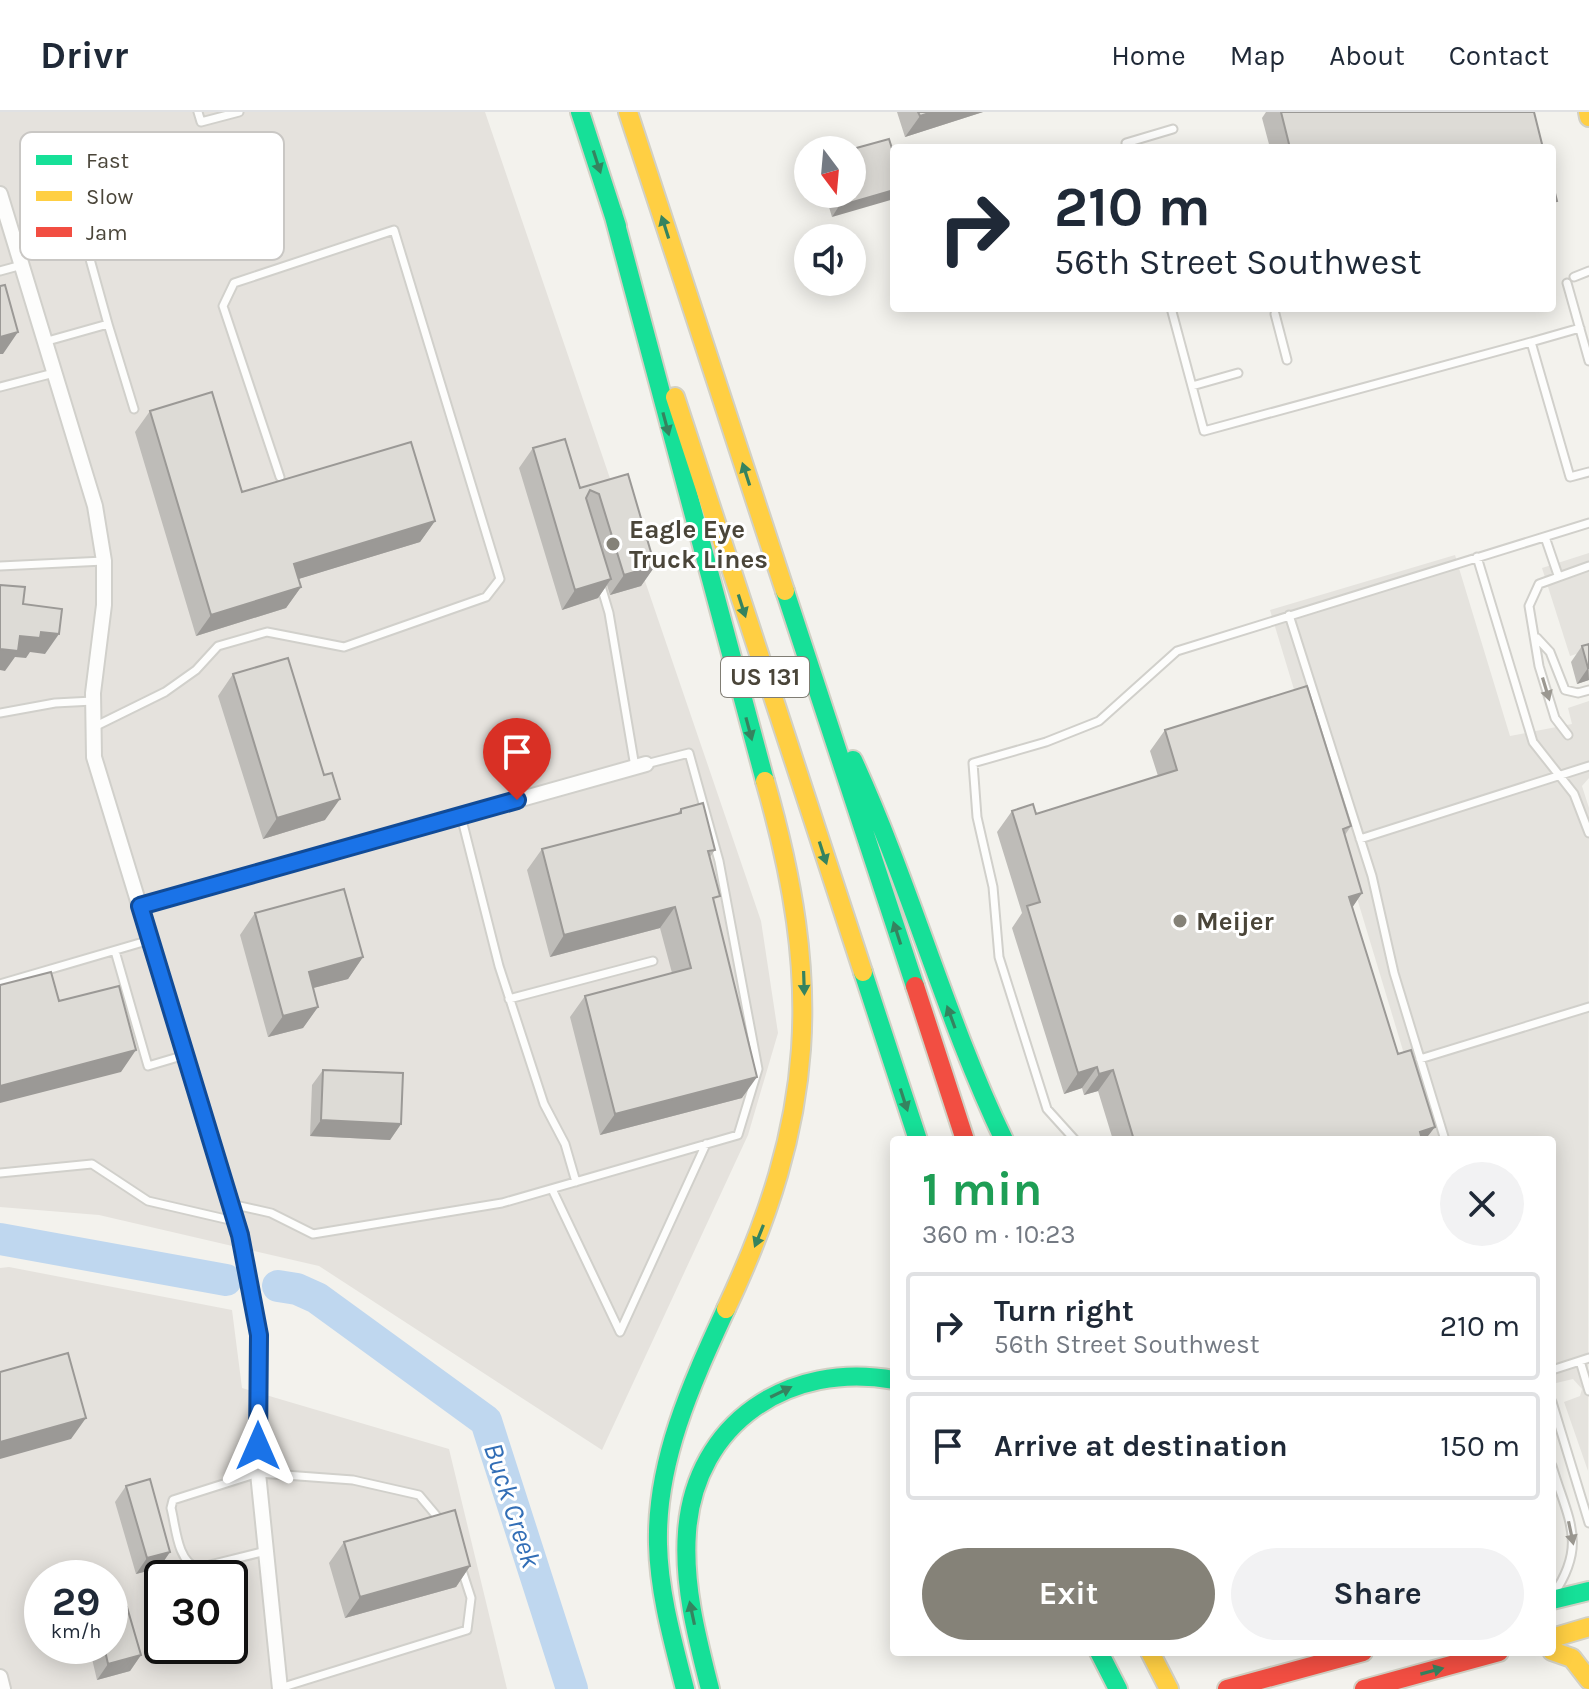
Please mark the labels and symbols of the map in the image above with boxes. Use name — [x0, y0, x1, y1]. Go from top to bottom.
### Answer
legend — [20, 132, 284, 260]
north arrow — [794, 136, 866, 208]
text: Fast — [86, 148, 129, 174]
one-way arrow — [591, 151, 603, 175]
text: Slow — [86, 184, 133, 210]
one-way arrow — [659, 215, 671, 239]
text: Jam — [86, 220, 128, 246]
one-way arrow — [661, 412, 673, 437]
one-way arrow — [740, 462, 752, 486]
place label: Eagle Eye Truck Lines — [629, 514, 768, 575]
marker: Eagle Eye Truck Lines — [604, 535, 622, 553]
one-way arrow — [737, 594, 749, 618]
road number: US 131 — [721, 657, 809, 697]
one-way arrow — [1540, 678, 1553, 702]
pin — [483, 718, 551, 800]
one-way arrow — [743, 718, 756, 742]
one-way arrow — [817, 842, 830, 866]
place label: Meijer — [1196, 906, 1275, 937]
marker: Meijer — [1171, 912, 1189, 930]
one-way arrow — [890, 920, 903, 944]
one-way arrow — [798, 971, 811, 996]
one-way arrow — [944, 1005, 956, 1029]
one-way arrow — [899, 1089, 911, 1113]
one-way arrow — [752, 1224, 765, 1248]
one-way arrow — [769, 1385, 792, 1398]
position arrow — [216, 1404, 300, 1488]
water label: Buck Creek — [477, 1439, 548, 1572]
one-way arrow — [1565, 1521, 1578, 1546]
speed limit sign: 30 — [144, 1560, 248, 1664]
one-way arrow — [685, 1601, 698, 1626]
one-way arrow — [1419, 1664, 1444, 1676]

